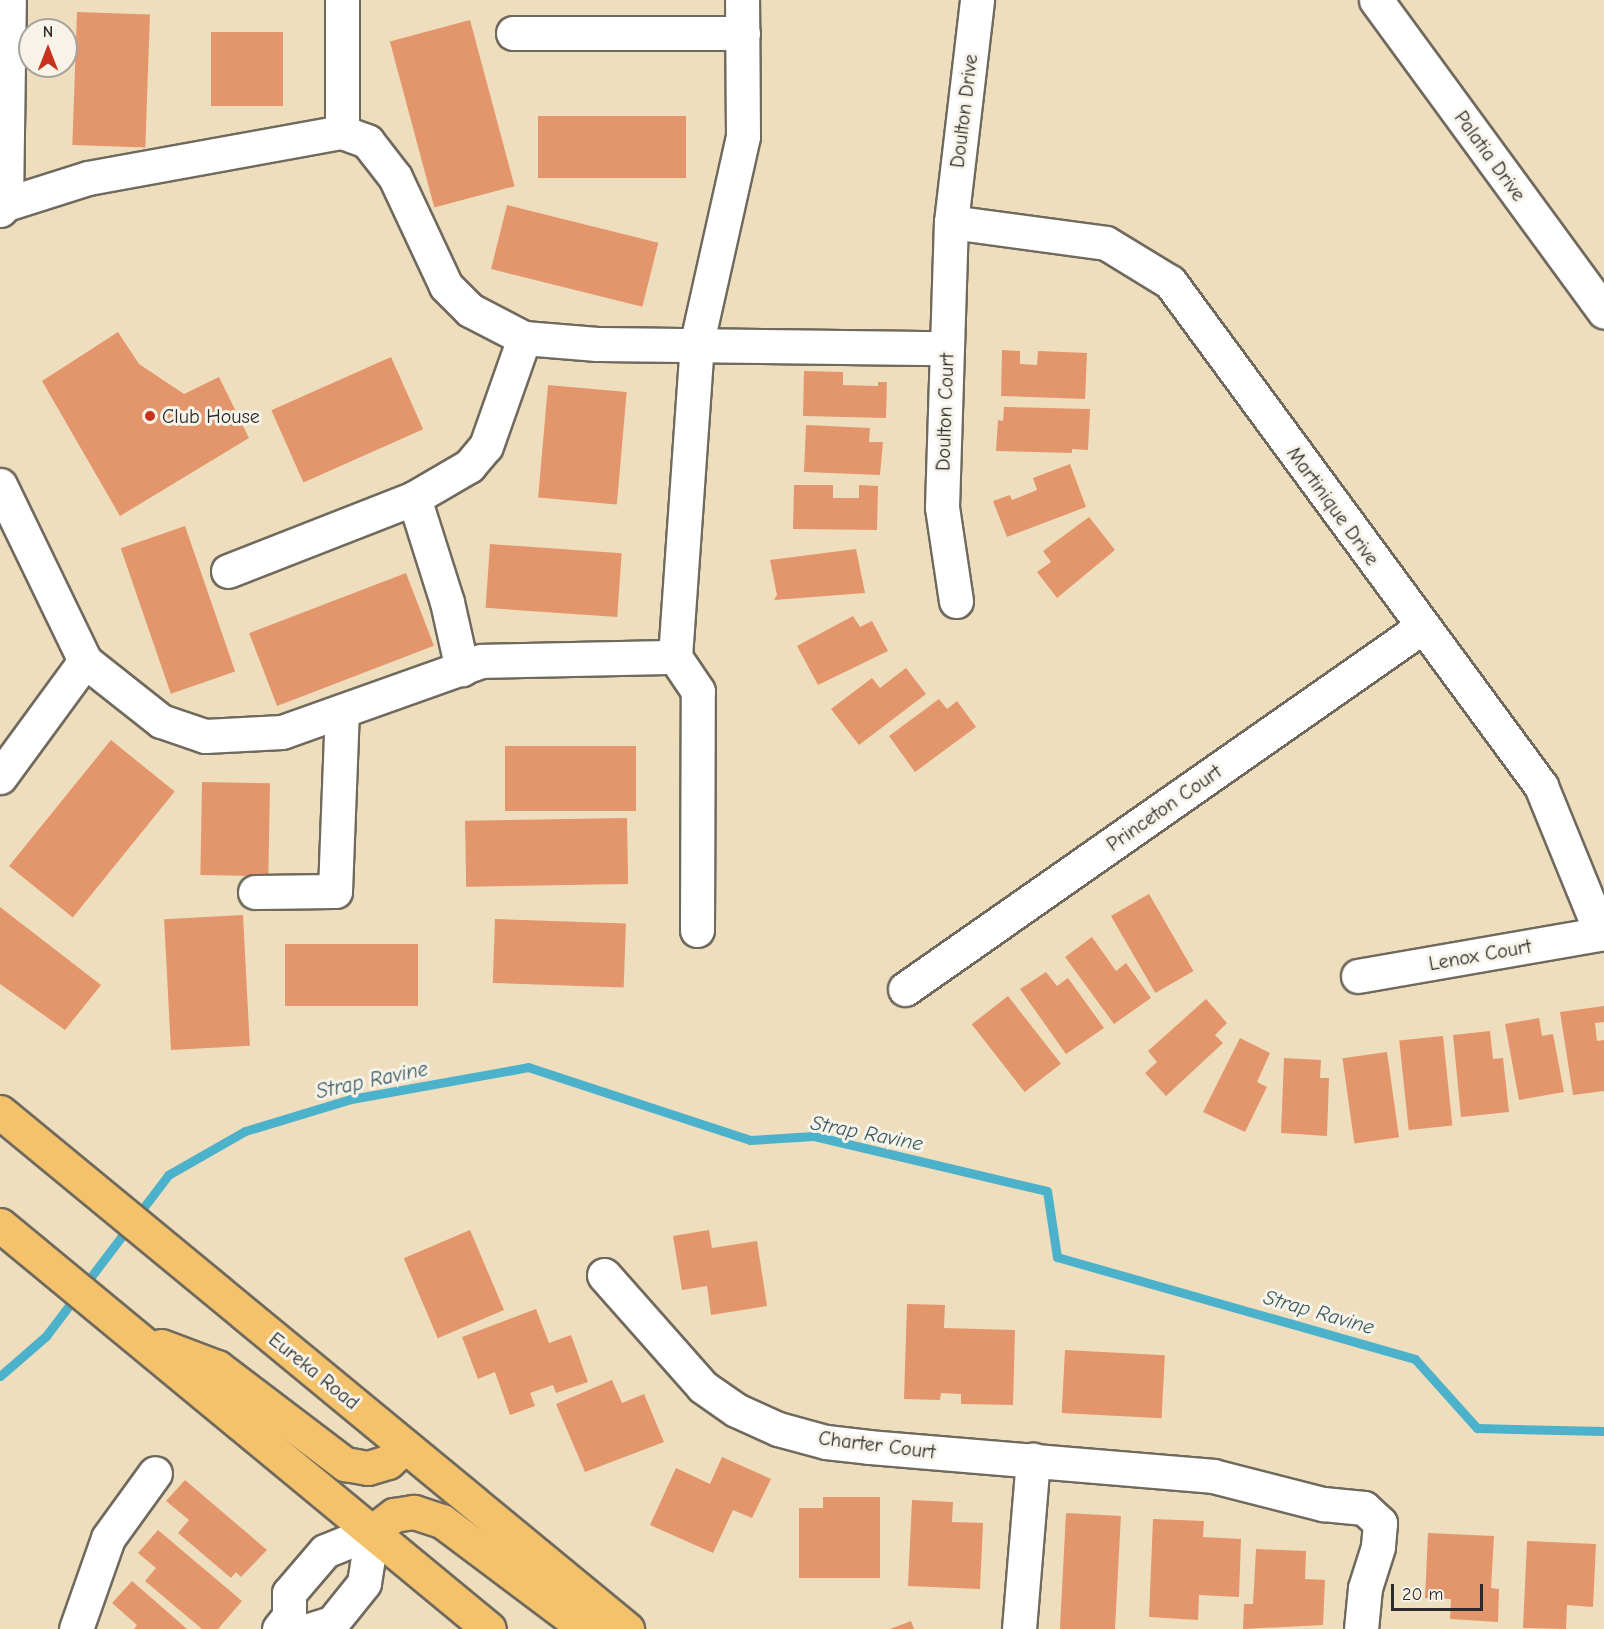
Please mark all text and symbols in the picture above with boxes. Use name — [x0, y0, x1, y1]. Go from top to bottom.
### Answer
north arrow — [18, 18, 78, 78]
text: N — [43, 23, 53, 41]
street label: Doulton Drive — [945, 53, 983, 169]
street label: Palatia Drive — [1449, 106, 1531, 206]
street label: Doulton Court — [931, 353, 959, 471]
place label: Club House — [162, 404, 260, 428]
marker: Club House — [143, 409, 157, 423]
street label: Martinique Drive — [1282, 442, 1384, 570]
street label: Princeton Court — [1102, 760, 1226, 856]
street label: Lenox Court — [1427, 934, 1533, 976]
water label: Strap Ravine — [314, 1056, 430, 1104]
water label: Strap Ravine — [809, 1110, 925, 1156]
water label: Strap Ravine — [1261, 1284, 1377, 1340]
street label: Eureka Road — [264, 1327, 364, 1415]
street label: Charter Court — [817, 1426, 937, 1464]
scale bar — [1394, 1572, 1486, 1610]
text: 20 m — [1402, 1584, 1443, 1605]

